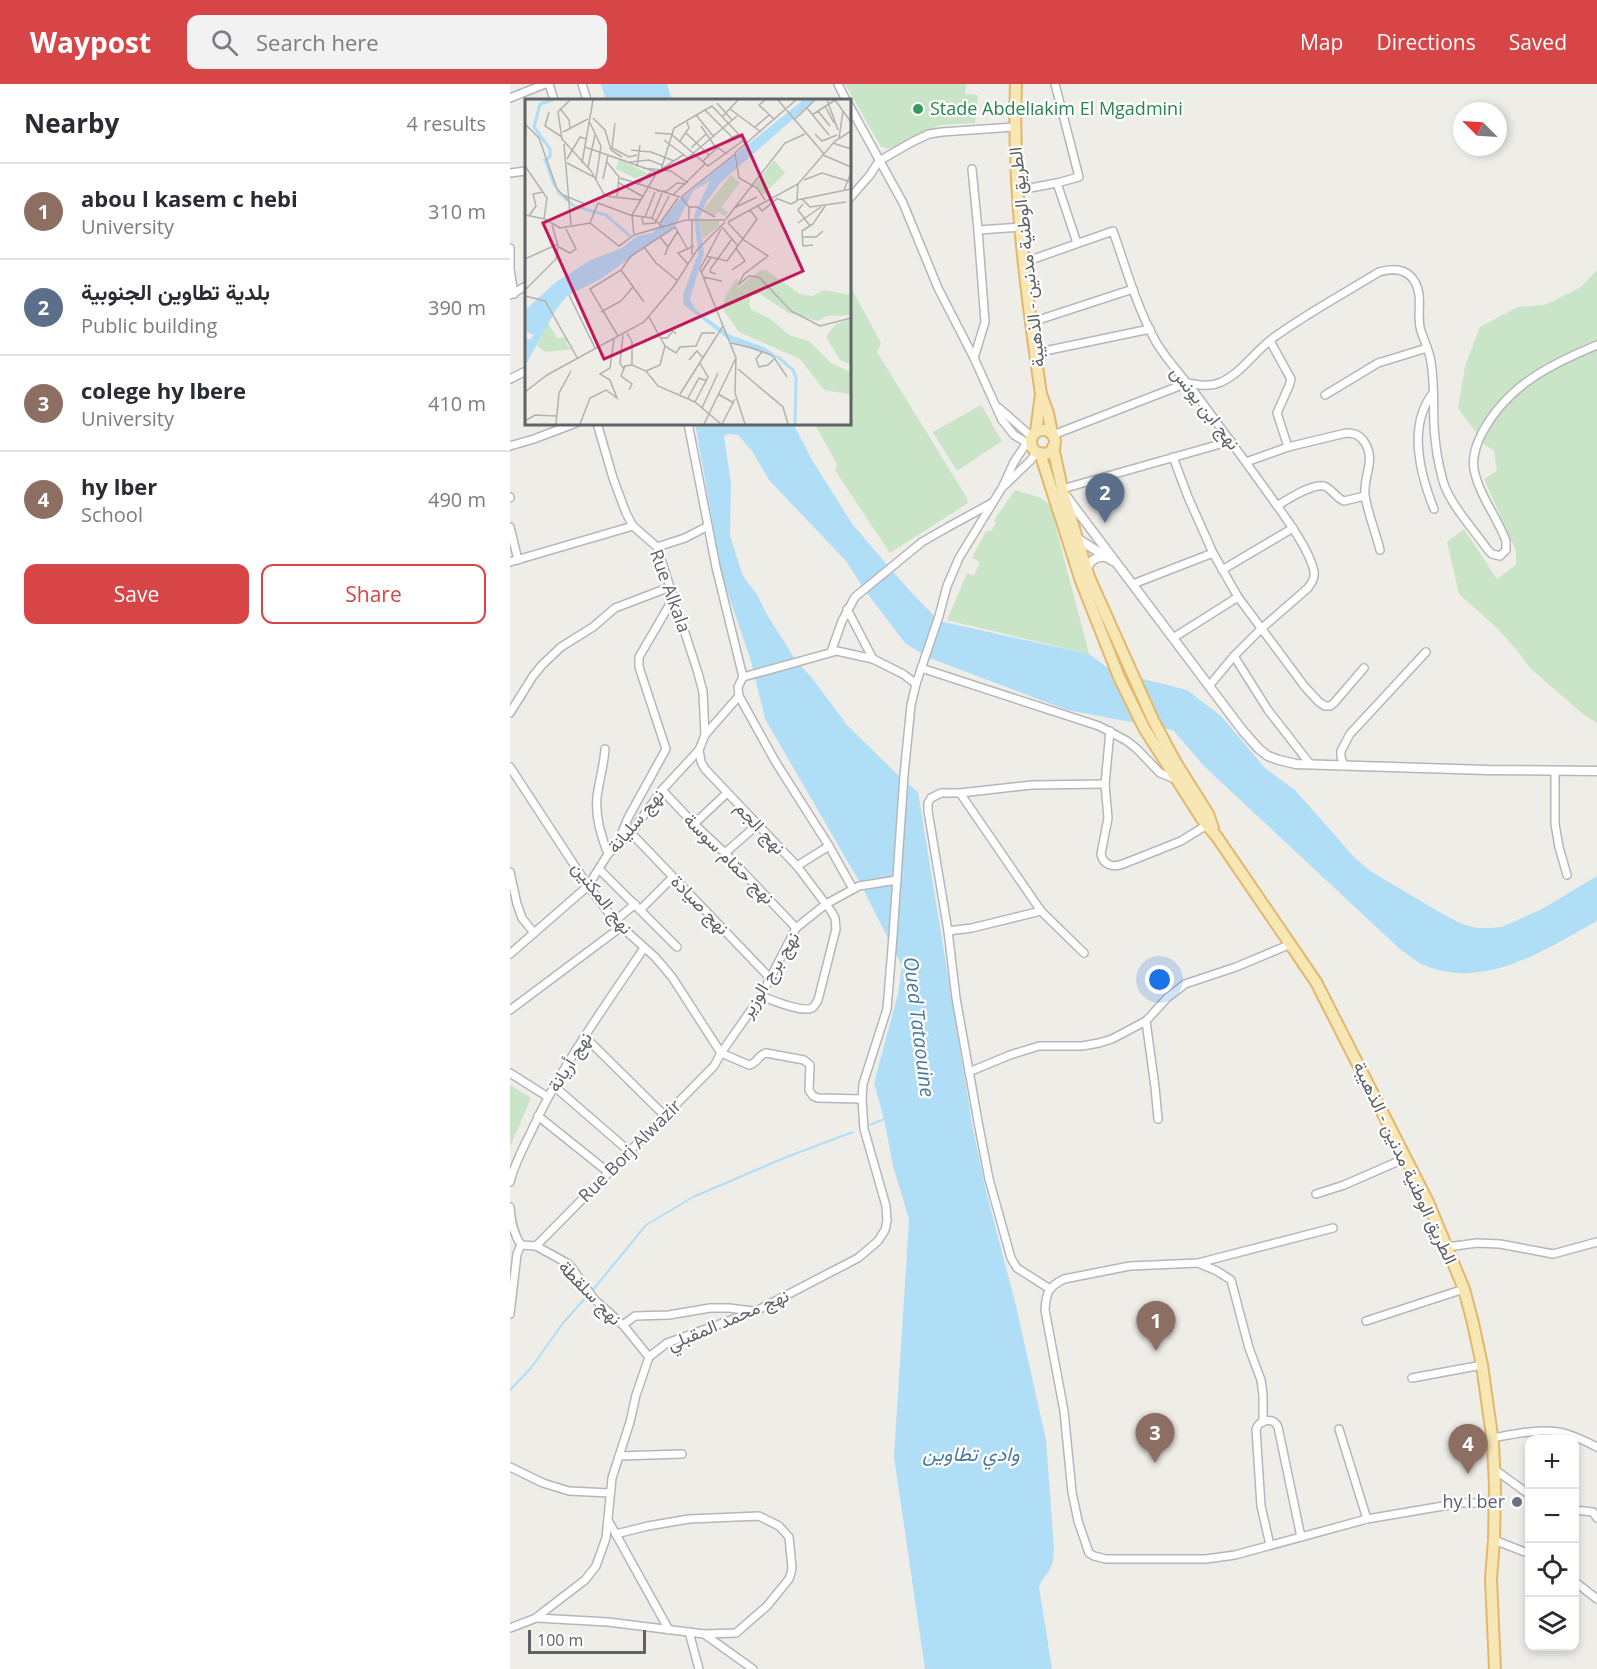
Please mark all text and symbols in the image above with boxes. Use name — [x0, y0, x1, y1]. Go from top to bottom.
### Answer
search box — [187, 15, 607, 69]
text: Waypost — [30, 23, 151, 61]
icon: search — [208, 26, 241, 59]
text: Search here — [256, 27, 379, 57]
text: Map — [1300, 28, 1343, 56]
text: Directions — [1376, 28, 1476, 56]
text: Saved — [1509, 28, 1567, 56]
place label: Stade Abdelاakim El Mgadmini — [930, 96, 1183, 120]
inset map — [525, 99, 850, 424]
marker: Stade Abdelاakim El Mgadmini — [911, 102, 925, 116]
north arrow — [1453, 102, 1507, 156]
text: Nearby — [24, 105, 119, 141]
text: 4 results — [406, 110, 486, 137]
street label: الطريق الوطنية مدنين - الذهيبة — [1002, 146, 1050, 368]
text: abou l kasem c hebi — [81, 183, 298, 213]
text: 1 — [38, 198, 49, 225]
text: 310 m — [428, 198, 486, 225]
text: University — [81, 213, 174, 240]
text: بلدية تطاوين الجنوبية — [81, 276, 270, 306]
text: 2 — [38, 294, 49, 321]
text: 390 m — [428, 294, 486, 321]
text: Public building — [81, 312, 217, 339]
street label: نهج ابن يونس — [1165, 360, 1246, 455]
text: colege hy lbere — [81, 375, 246, 405]
text: 3 — [38, 390, 49, 417]
text: 410 m — [428, 390, 486, 417]
text: University — [81, 405, 174, 432]
text: hy lber — [81, 471, 157, 501]
pin: 2 — [1086, 474, 1124, 523]
text: 4 — [38, 486, 49, 513]
text: 490 m — [428, 486, 486, 513]
text: School — [81, 501, 143, 528]
street label: Rue Alkala — [645, 546, 697, 636]
button: Save — [24, 564, 249, 624]
button: Share — [261, 564, 486, 624]
street label: نهج سليانة — [601, 783, 670, 858]
street label: نهج الجم — [729, 796, 791, 860]
street label: نهج حمّام سوسة — [678, 808, 780, 910]
street label: نهج المكنين — [566, 856, 639, 939]
street label: نهج صيادة — [666, 869, 735, 940]
street label: نهج برج الوزير — [733, 927, 805, 1024]
water label: Oued Tataouine — [897, 955, 942, 1099]
your location — [1145, 965, 1174, 994]
street label: نهج أريانة — [541, 1027, 598, 1096]
street label: الطريق الوطنية مدنين - الذهيبة — [1348, 1057, 1464, 1268]
street label: Rue Borj Alwazir — [573, 1093, 686, 1207]
street label: نهج سلقطة — [553, 1255, 628, 1331]
street label: نهج محمد المقبلي — [663, 1283, 794, 1359]
pin: 1 — [1136, 1302, 1176, 1351]
pin: 3 — [1136, 1414, 1174, 1463]
pin: 4 — [1448, 1424, 1488, 1474]
map controls — [1525, 1435, 1579, 1651]
button: + — [1525, 1435, 1579, 1489]
water label: وادي تطاوين — [922, 1440, 1020, 1470]
place label: hy l ber — [1443, 1489, 1506, 1513]
button: − — [1525, 1489, 1579, 1543]
marker: hy l ber — [1510, 1495, 1524, 1509]
button: locate — [1525, 1543, 1579, 1597]
button: layers — [1525, 1597, 1579, 1651]
scale bar — [528, 1627, 646, 1654]
text: 100 m — [537, 1629, 583, 1651]

